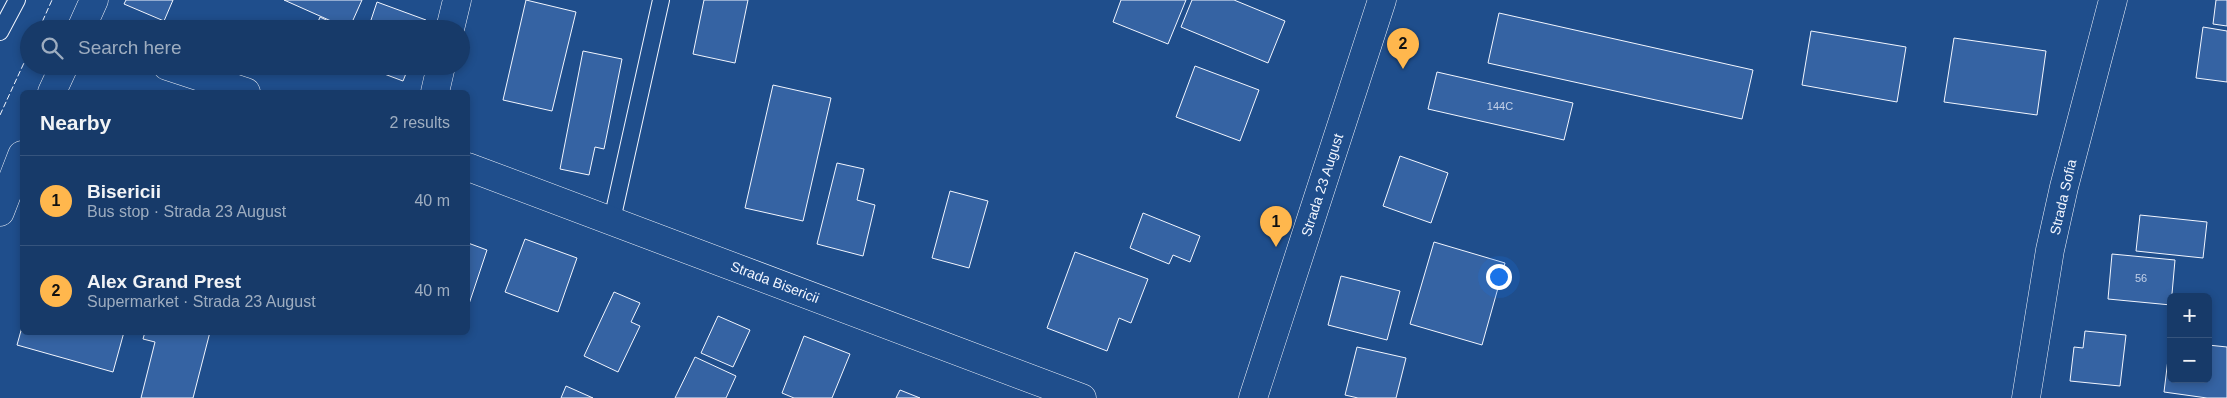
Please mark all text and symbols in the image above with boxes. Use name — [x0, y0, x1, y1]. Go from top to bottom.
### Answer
search box — [20, 20, 470, 75]
pin: 2 — [1387, 28, 1419, 69]
icon: search — [38, 34, 66, 62]
text: Search here — [78, 37, 182, 58]
house number: 144C — [1487, 100, 1513, 112]
text: Nearby — [40, 111, 111, 134]
text: 2 results — [390, 114, 450, 131]
street label: Strada 23 August — [1298, 131, 1346, 239]
street label: Strada Sofia — [2047, 157, 2080, 236]
text: Bisericii — [87, 181, 161, 202]
text: 1 — [52, 192, 60, 209]
text: 40 m — [414, 192, 450, 209]
text: Bus stop · Strada 23 August — [87, 203, 286, 220]
pin: 1 — [1260, 206, 1292, 247]
street label: Strada Bisericii — [729, 258, 821, 306]
your location — [1486, 264, 1512, 290]
text: Alex Grand Prest — [87, 271, 241, 292]
house number: 56 — [2135, 272, 2147, 284]
text: 2 — [52, 282, 60, 299]
text: 40 m — [414, 282, 450, 299]
text: Supermarket · Strada 23 August — [87, 293, 316, 310]
map controls — [2167, 293, 2212, 383]
button: + — [2167, 293, 2212, 338]
button: − — [2167, 338, 2212, 383]

